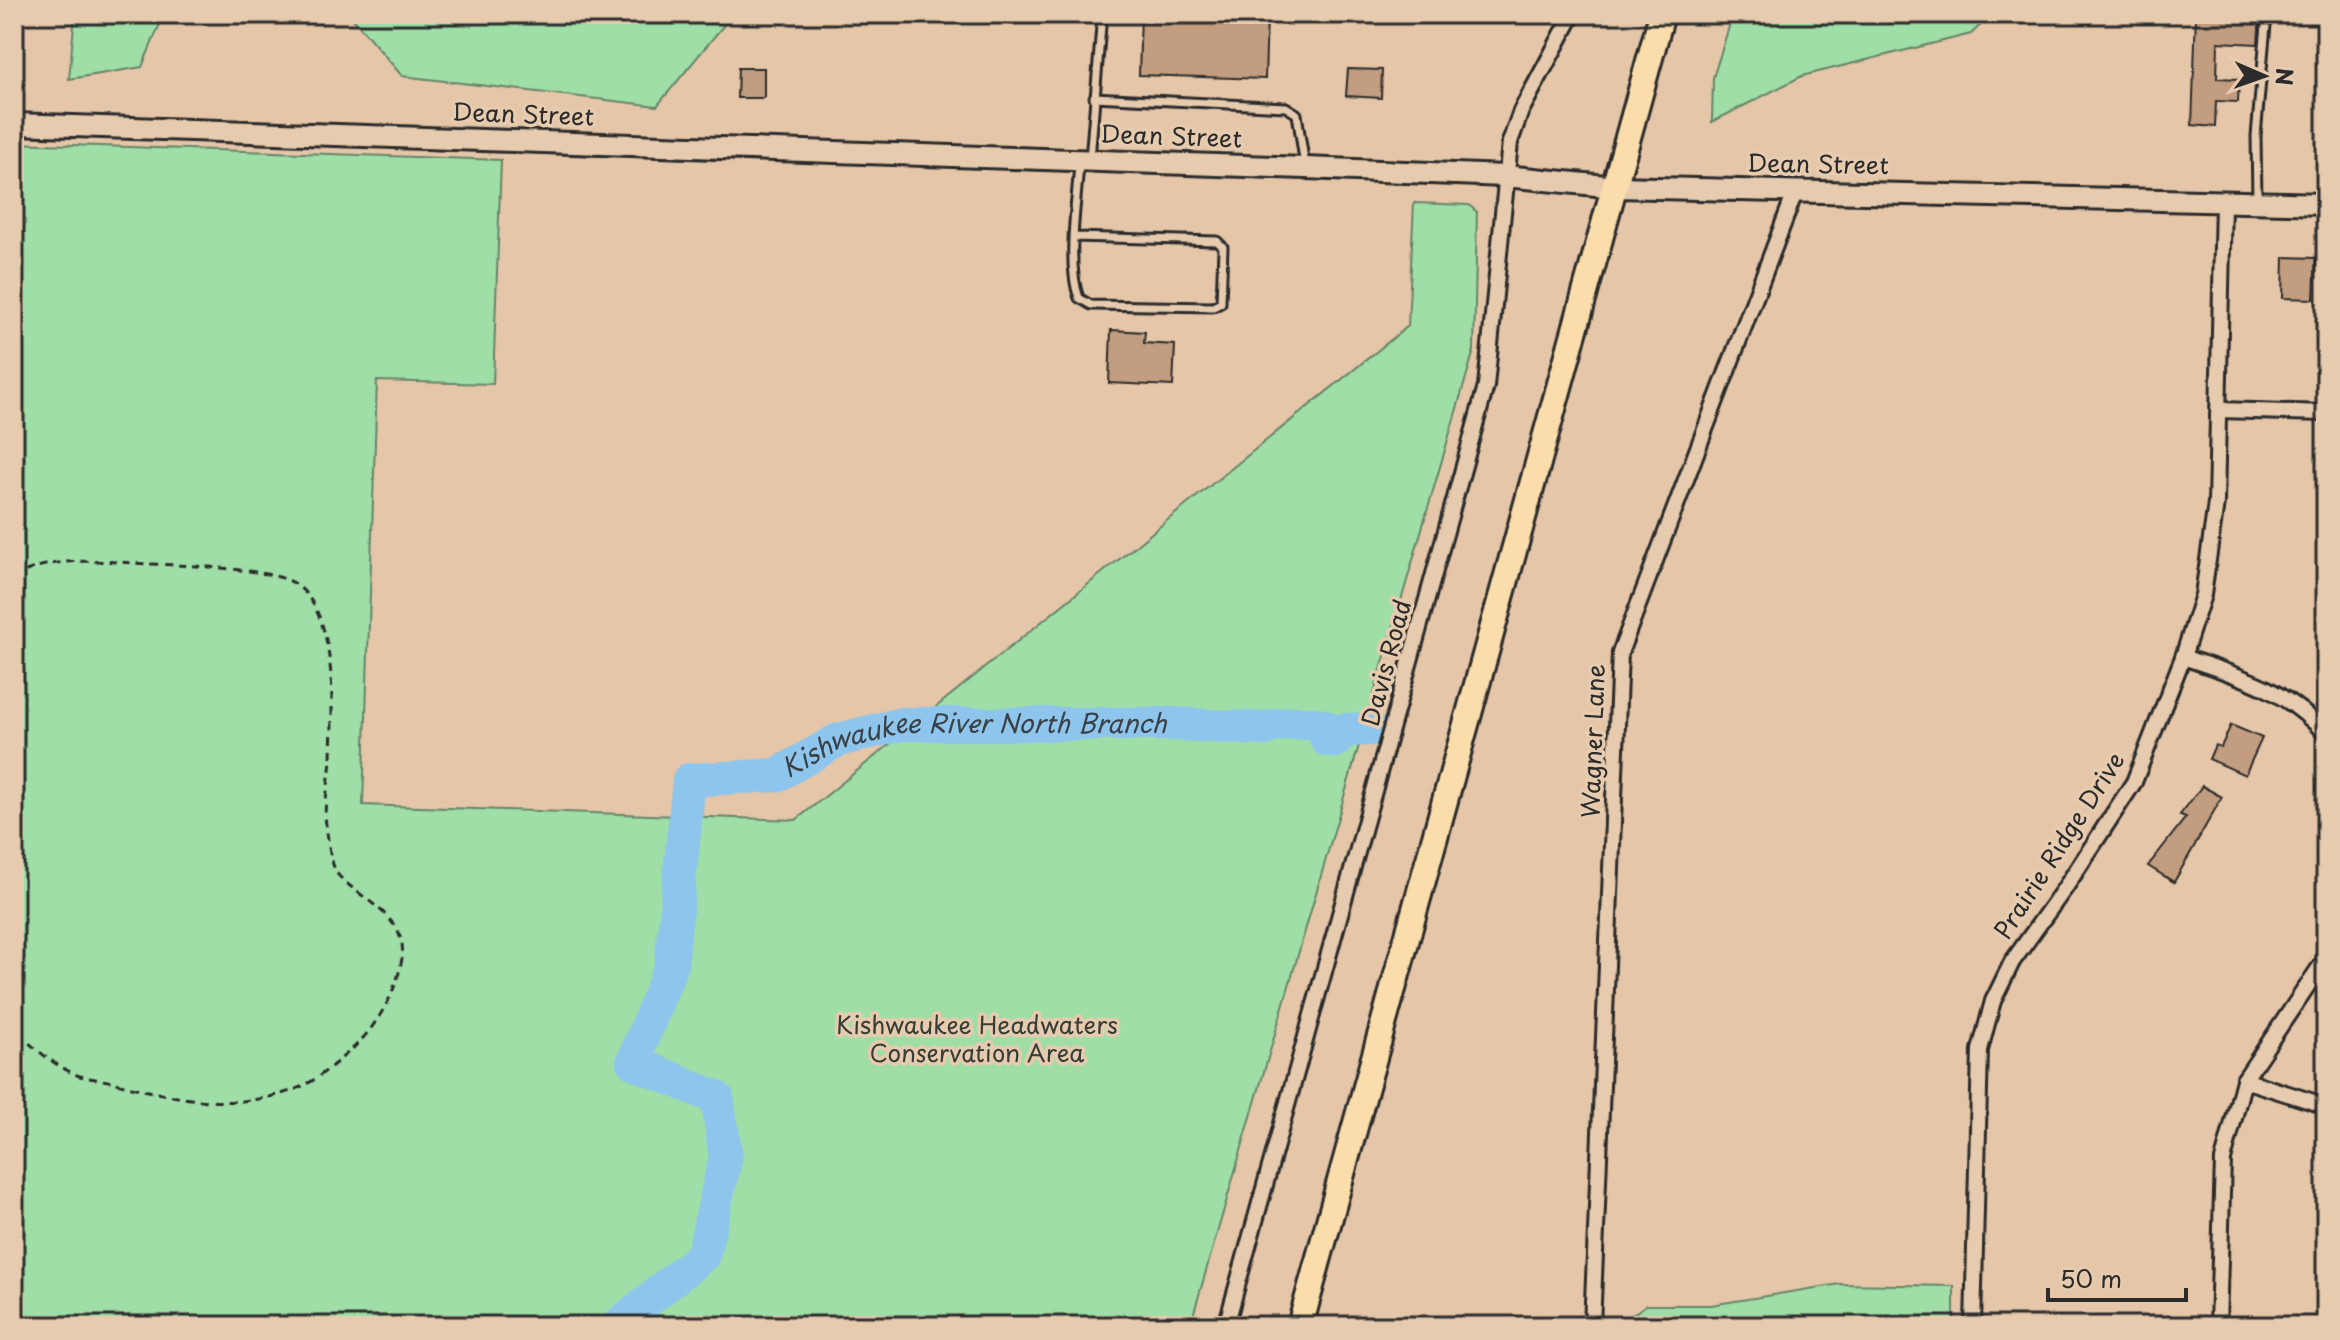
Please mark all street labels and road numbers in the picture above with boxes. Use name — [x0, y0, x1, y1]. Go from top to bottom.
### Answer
street label: Dean Street — [452, 93, 595, 133]
street label: Dean Street — [1100, 115, 1243, 155]
street label: Dean Street — [1747, 144, 1889, 182]
street label: Davis Road — [1351, 595, 1419, 730]
street label: Wagner Lane — [1571, 663, 1613, 819]
street label: Prairie Ridge Drive — [1984, 744, 2132, 945]

